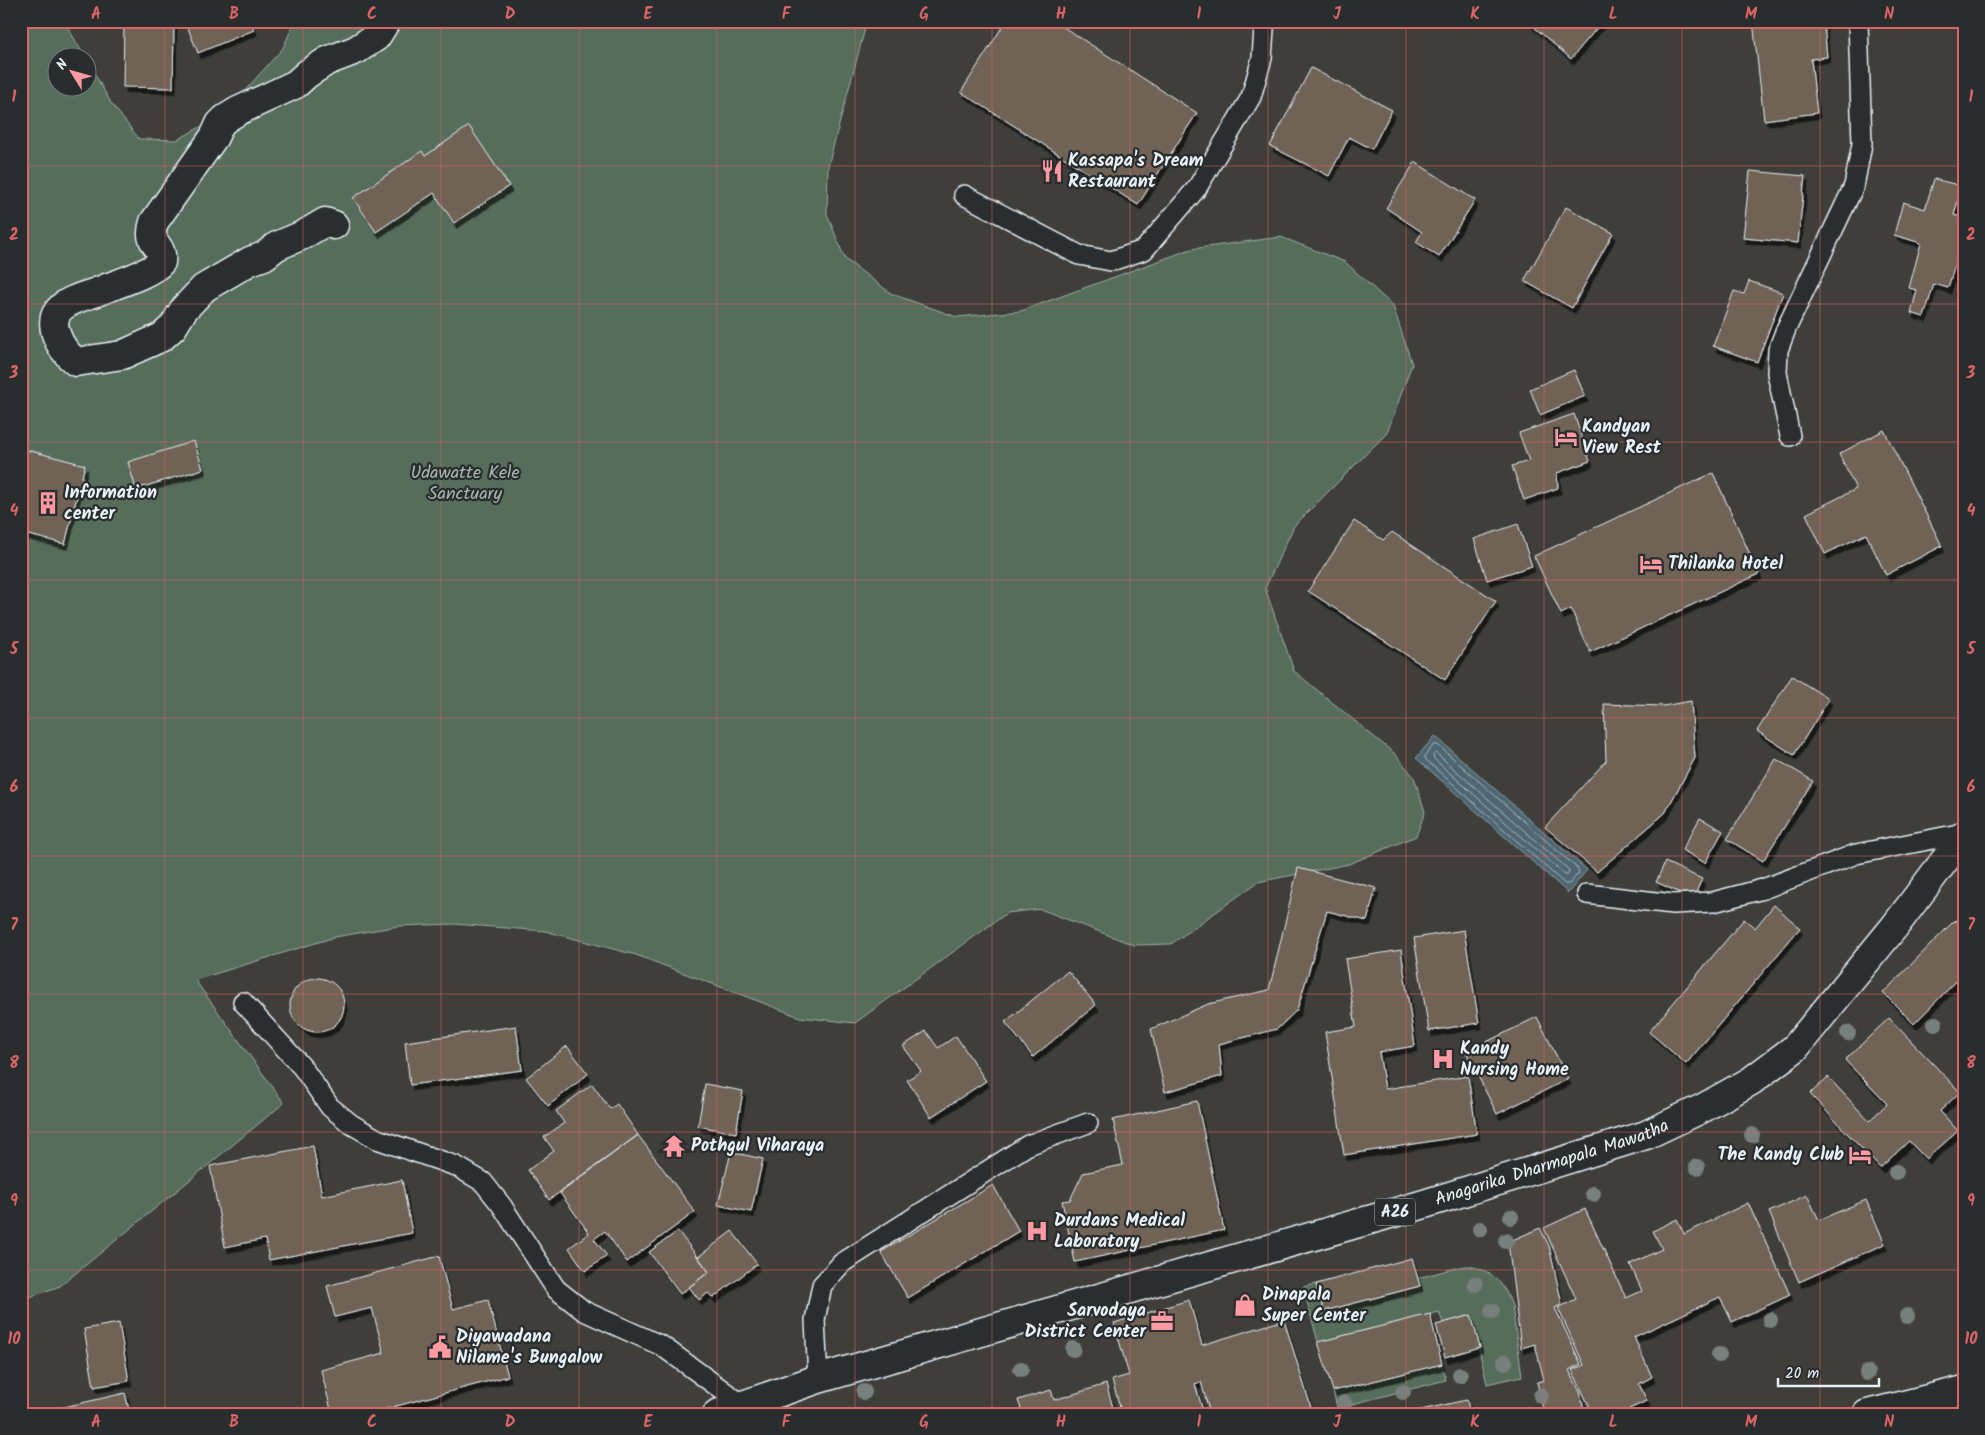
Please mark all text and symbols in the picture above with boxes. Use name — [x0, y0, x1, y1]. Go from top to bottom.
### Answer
text: A — [91, 2, 101, 27]
text: B — [229, 2, 239, 27]
text: C — [367, 2, 377, 27]
text: D — [505, 2, 516, 27]
text: E — [644, 2, 654, 27]
text: F — [782, 2, 792, 27]
text: G — [919, 2, 929, 27]
text: H — [1056, 2, 1066, 27]
text: I — [1197, 2, 1202, 27]
text: J — [1333, 2, 1342, 27]
text: K — [1470, 2, 1480, 27]
text: L — [1609, 2, 1617, 27]
text: M — [1745, 2, 1758, 27]
text: N — [1884, 2, 1894, 27]
north arrow — [48, 48, 98, 98]
text: N — [51, 55, 74, 75]
text: 1 — [12, 85, 17, 110]
text: 1 — [1969, 85, 1974, 110]
place label: Kassapa's Dream Restaurant — [1068, 147, 1204, 197]
restaurant icon: Kassapa's Dream Restaurant — [1039, 158, 1065, 184]
text: 2 — [9, 223, 19, 248]
text: 2 — [1966, 223, 1976, 248]
text: 3 — [9, 361, 19, 386]
text: 3 — [1966, 361, 1976, 386]
place label: Kandyan View Rest — [1582, 413, 1662, 463]
hotel icon: Kandyan View Rest — [1553, 424, 1579, 450]
park label: Udawatte Kele Sanctuary — [410, 459, 520, 509]
place label: Information center — [64, 479, 157, 529]
building icon: Information center — [35, 490, 61, 516]
text: 4 — [10, 499, 19, 524]
text: 4 — [1967, 499, 1976, 524]
place label: Thilanka Hotel — [1668, 550, 1783, 579]
hotel icon: Thilanka Hotel — [1638, 551, 1664, 577]
text: 5 — [9, 637, 20, 662]
text: 5 — [1966, 637, 1977, 662]
text: 6 — [10, 775, 19, 800]
text: 6 — [1967, 775, 1976, 800]
text: 7 — [10, 913, 18, 938]
text: 7 — [1967, 913, 1975, 938]
place label: Kandy Nursing Home — [1460, 1035, 1569, 1085]
hospital icon: Kandy Nursing Home — [1430, 1046, 1456, 1072]
text: 8 — [9, 1051, 19, 1076]
text: 8 — [1966, 1051, 1976, 1076]
street label: Anagarika Dharmapala Mawatha — [1431, 1112, 1674, 1214]
place label: Pothgul Viharaya — [691, 1132, 824, 1161]
temple icon: Pothgul Viharaya — [661, 1133, 687, 1159]
place label: The Kandy Club — [1718, 1141, 1844, 1170]
hotel icon: The Kandy Club — [1847, 1142, 1873, 1168]
text: 9 — [10, 1189, 18, 1214]
text: 9 — [1967, 1189, 1975, 1214]
road number: A26 — [1375, 1198, 1415, 1226]
place label: Durdans Medical Laboratory — [1054, 1207, 1185, 1257]
hospital icon: Durdans Medical Laboratory — [1024, 1218, 1050, 1244]
place label: Dinapala Super Center — [1262, 1281, 1367, 1331]
shop icon: Dinapala Super Center — [1232, 1292, 1258, 1318]
place label: Sarvodaya District Center — [1024, 1297, 1147, 1347]
office icon: Sarvodaya District Center — [1149, 1308, 1175, 1334]
place label: Diyawadana Nilame's Bungalow — [456, 1323, 603, 1373]
text: 10 — [7, 1327, 21, 1352]
text: 10 — [1964, 1327, 1978, 1352]
public building icon: Diyawadana Nilame's Bungalow — [427, 1334, 453, 1360]
scale bar — [1778, 1355, 1879, 1387]
text: 20 m — [1785, 1362, 1819, 1386]
text: A — [91, 1410, 101, 1435]
text: B — [229, 1410, 239, 1435]
text: C — [367, 1410, 377, 1435]
text: D — [505, 1410, 516, 1435]
text: E — [644, 1410, 654, 1435]
text: F — [782, 1410, 792, 1435]
text: G — [919, 1410, 929, 1435]
text: H — [1056, 1410, 1066, 1435]
text: I — [1197, 1410, 1202, 1435]
text: J — [1333, 1410, 1342, 1435]
text: K — [1470, 1410, 1480, 1435]
text: L — [1609, 1410, 1617, 1435]
text: M — [1745, 1410, 1758, 1435]
text: N — [1884, 1410, 1894, 1435]

